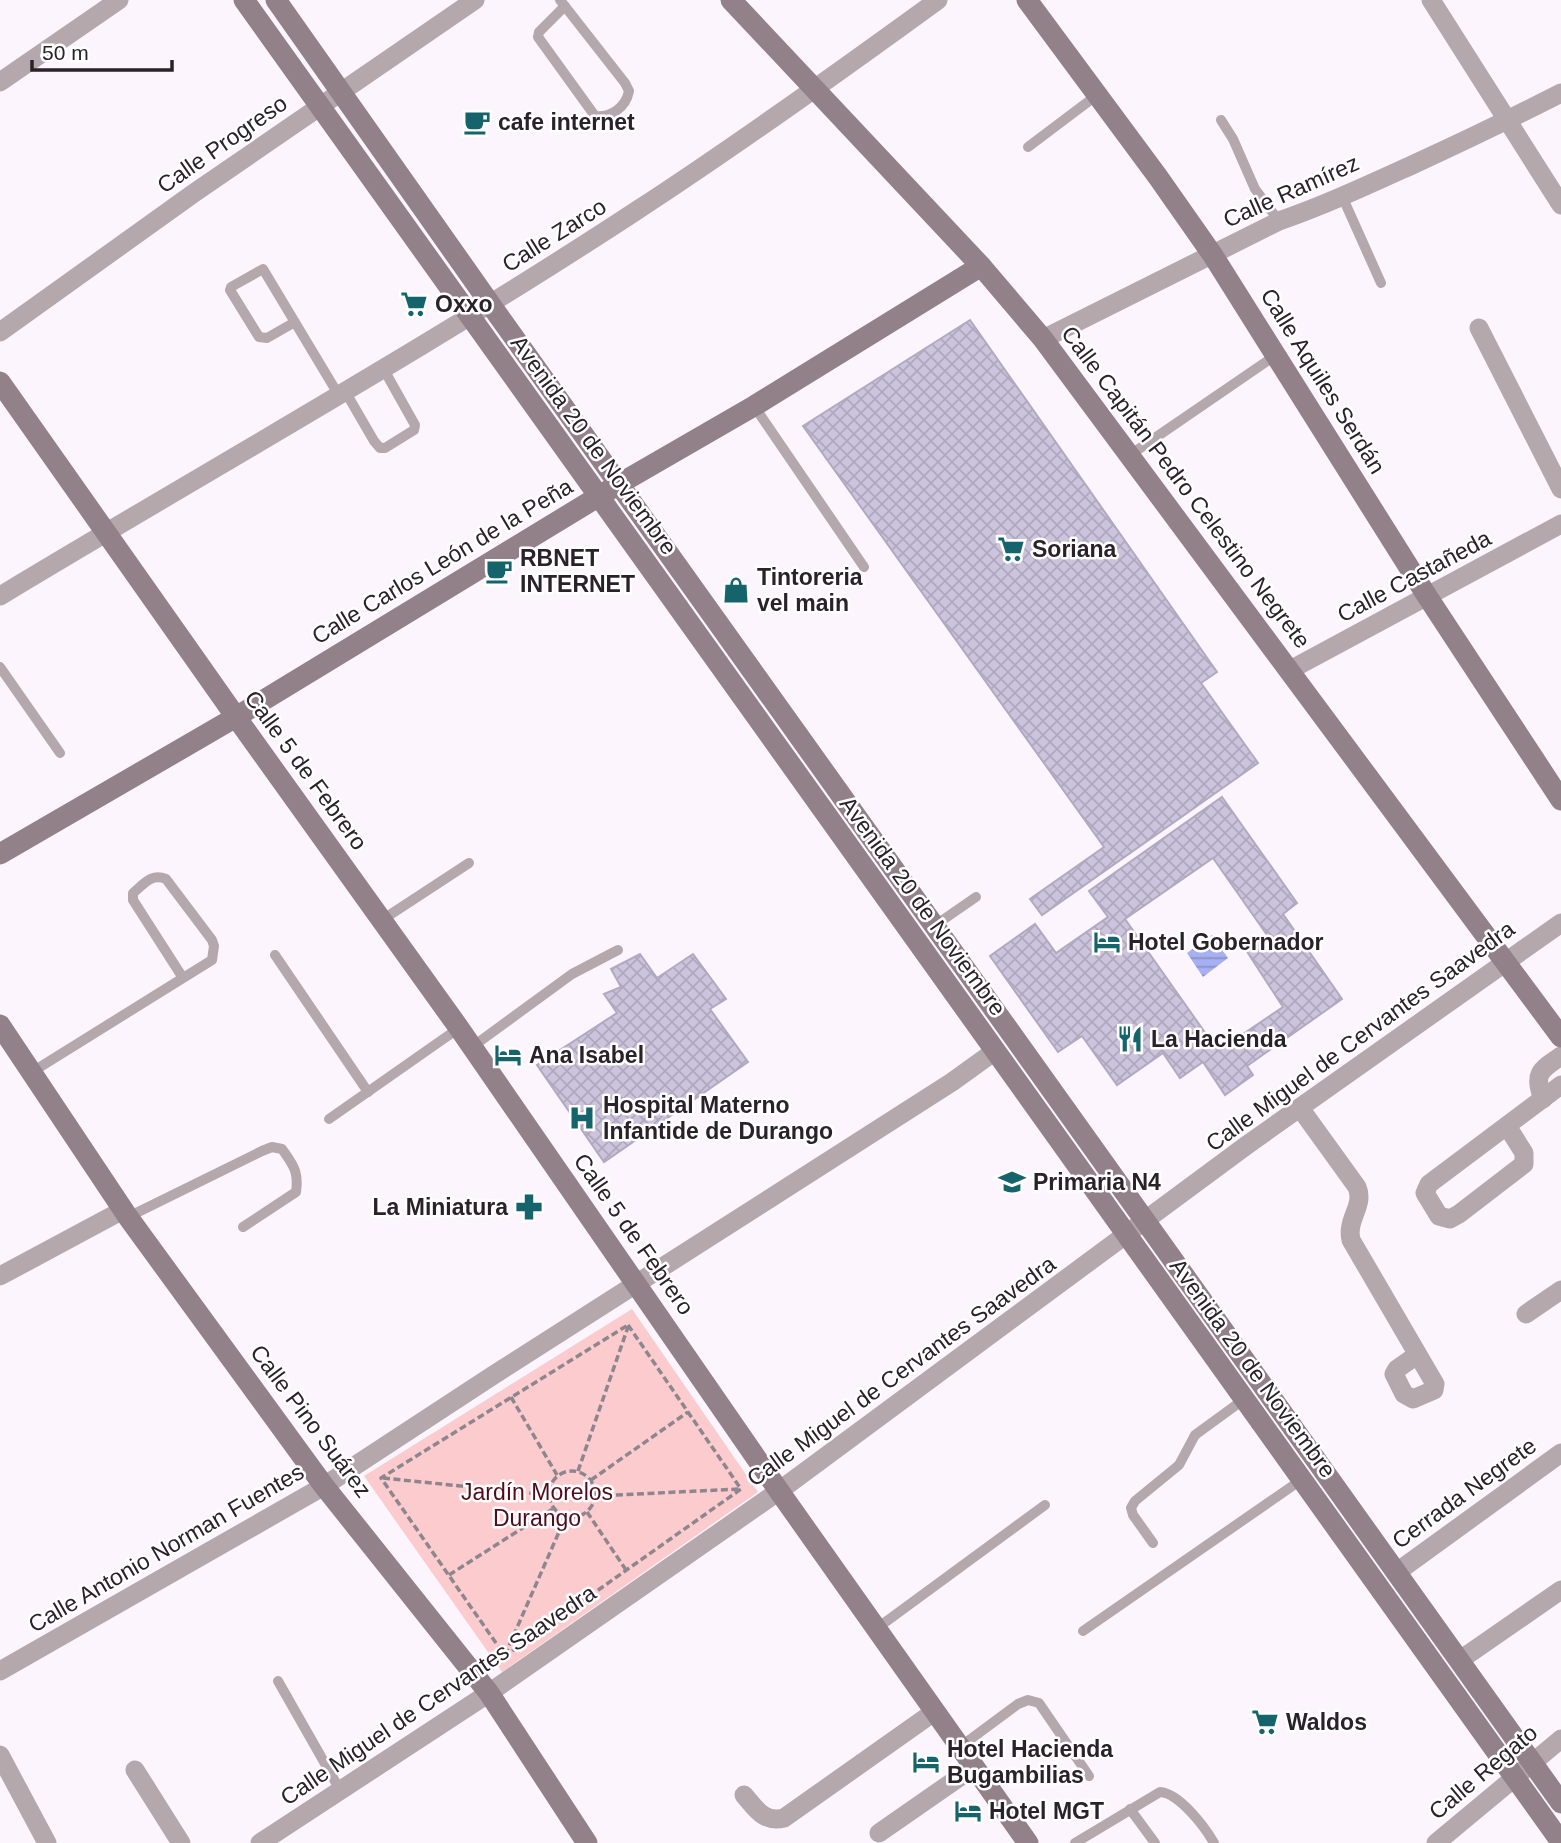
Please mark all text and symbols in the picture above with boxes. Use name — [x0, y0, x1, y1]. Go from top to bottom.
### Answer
scale bar — [32, 28, 172, 72]
text: 50 m — [42, 41, 89, 64]
street label: Calle Progreso — [152, 90, 292, 198]
cafe icon: cafe internet — [462, 107, 492, 137]
place label: cafe internet — [498, 109, 635, 135]
street label: Calle Ramírez — [1219, 149, 1363, 233]
street label: Calle Zarco — [497, 193, 611, 277]
street label: Calle Aquiles Serdán — [1255, 284, 1391, 478]
supermarket icon: Oxxo — [399, 289, 429, 319]
place label: Oxxo — [435, 291, 493, 317]
street label: Calle Capitán Pedro Celestino Negrete — [1056, 321, 1316, 653]
street label: Avenida 20 de Noviembre — [506, 330, 682, 560]
street label: Calle Carlos León de la Peña — [307, 473, 577, 649]
street label: Calle Castañeda — [1333, 525, 1495, 627]
supermarket icon: Soriana — [996, 534, 1026, 564]
place label: Soriana — [1032, 536, 1117, 562]
place label: RBNET INTERNET — [520, 545, 635, 597]
cafe icon: RBNET INTERNET — [484, 556, 514, 586]
place label: Tintoreria vel main — [757, 564, 863, 616]
shop icon: Tintoreria vel main — [721, 575, 751, 605]
street label: Calle 5 de Febrero — [239, 685, 373, 855]
street label: Avenida 20 de Noviembre — [835, 791, 1011, 1021]
street label: Calle Miguel de Cervantes Saavedra — [1201, 915, 1519, 1157]
hotel icon: Hotel Gobernador — [1092, 927, 1122, 957]
place label: Hotel Gobernador — [1128, 929, 1324, 955]
restaurant icon: La Hacienda — [1115, 1024, 1145, 1054]
place label: La Hacienda — [1151, 1026, 1287, 1052]
hotel icon: Ana Isabel — [493, 1040, 523, 1070]
place label: Ana Isabel — [529, 1042, 644, 1068]
place label: Hospital Materno Infantide de Durango — [603, 1092, 833, 1144]
hospital icon: Hospital Materno Infantide de Durango — [567, 1103, 597, 1133]
street label: Calle 5 de Febrero — [569, 1149, 699, 1319]
school or university icon: Primaria N4 — [997, 1167, 1027, 1197]
place label: Primaria N4 — [1033, 1169, 1161, 1195]
pharmacy icon: La Miniatura — [514, 1192, 544, 1222]
place label: La Miniatura — [373, 1194, 508, 1220]
street label: Calle Miguel de Cervantes Saavedra — [742, 1250, 1060, 1492]
street label: Avenida 20 de Noviembre — [1165, 1253, 1341, 1483]
street label: Calle Pino Suárez — [245, 1340, 377, 1502]
street label: Cerrada Negrete — [1387, 1432, 1541, 1554]
street label: Calle Antonio Norman Fuentes — [24, 1458, 308, 1638]
park label: Jardín Morelos Durango — [461, 1479, 613, 1531]
street label: Calle Miguel de Cervantes Saavedra — [275, 1579, 601, 1811]
supermarket icon: Waldos — [1250, 1707, 1280, 1737]
place label: Waldos — [1286, 1709, 1367, 1735]
street label: Calle Regato — [1424, 1719, 1542, 1825]
place label: Hotel Hacienda Bugambilias — [947, 1736, 1113, 1788]
hotel icon: Hotel Hacienda Bugambilias — [911, 1747, 941, 1777]
hotel icon: Hotel MGT — [953, 1796, 983, 1826]
place label: Hotel MGT — [989, 1798, 1104, 1824]

